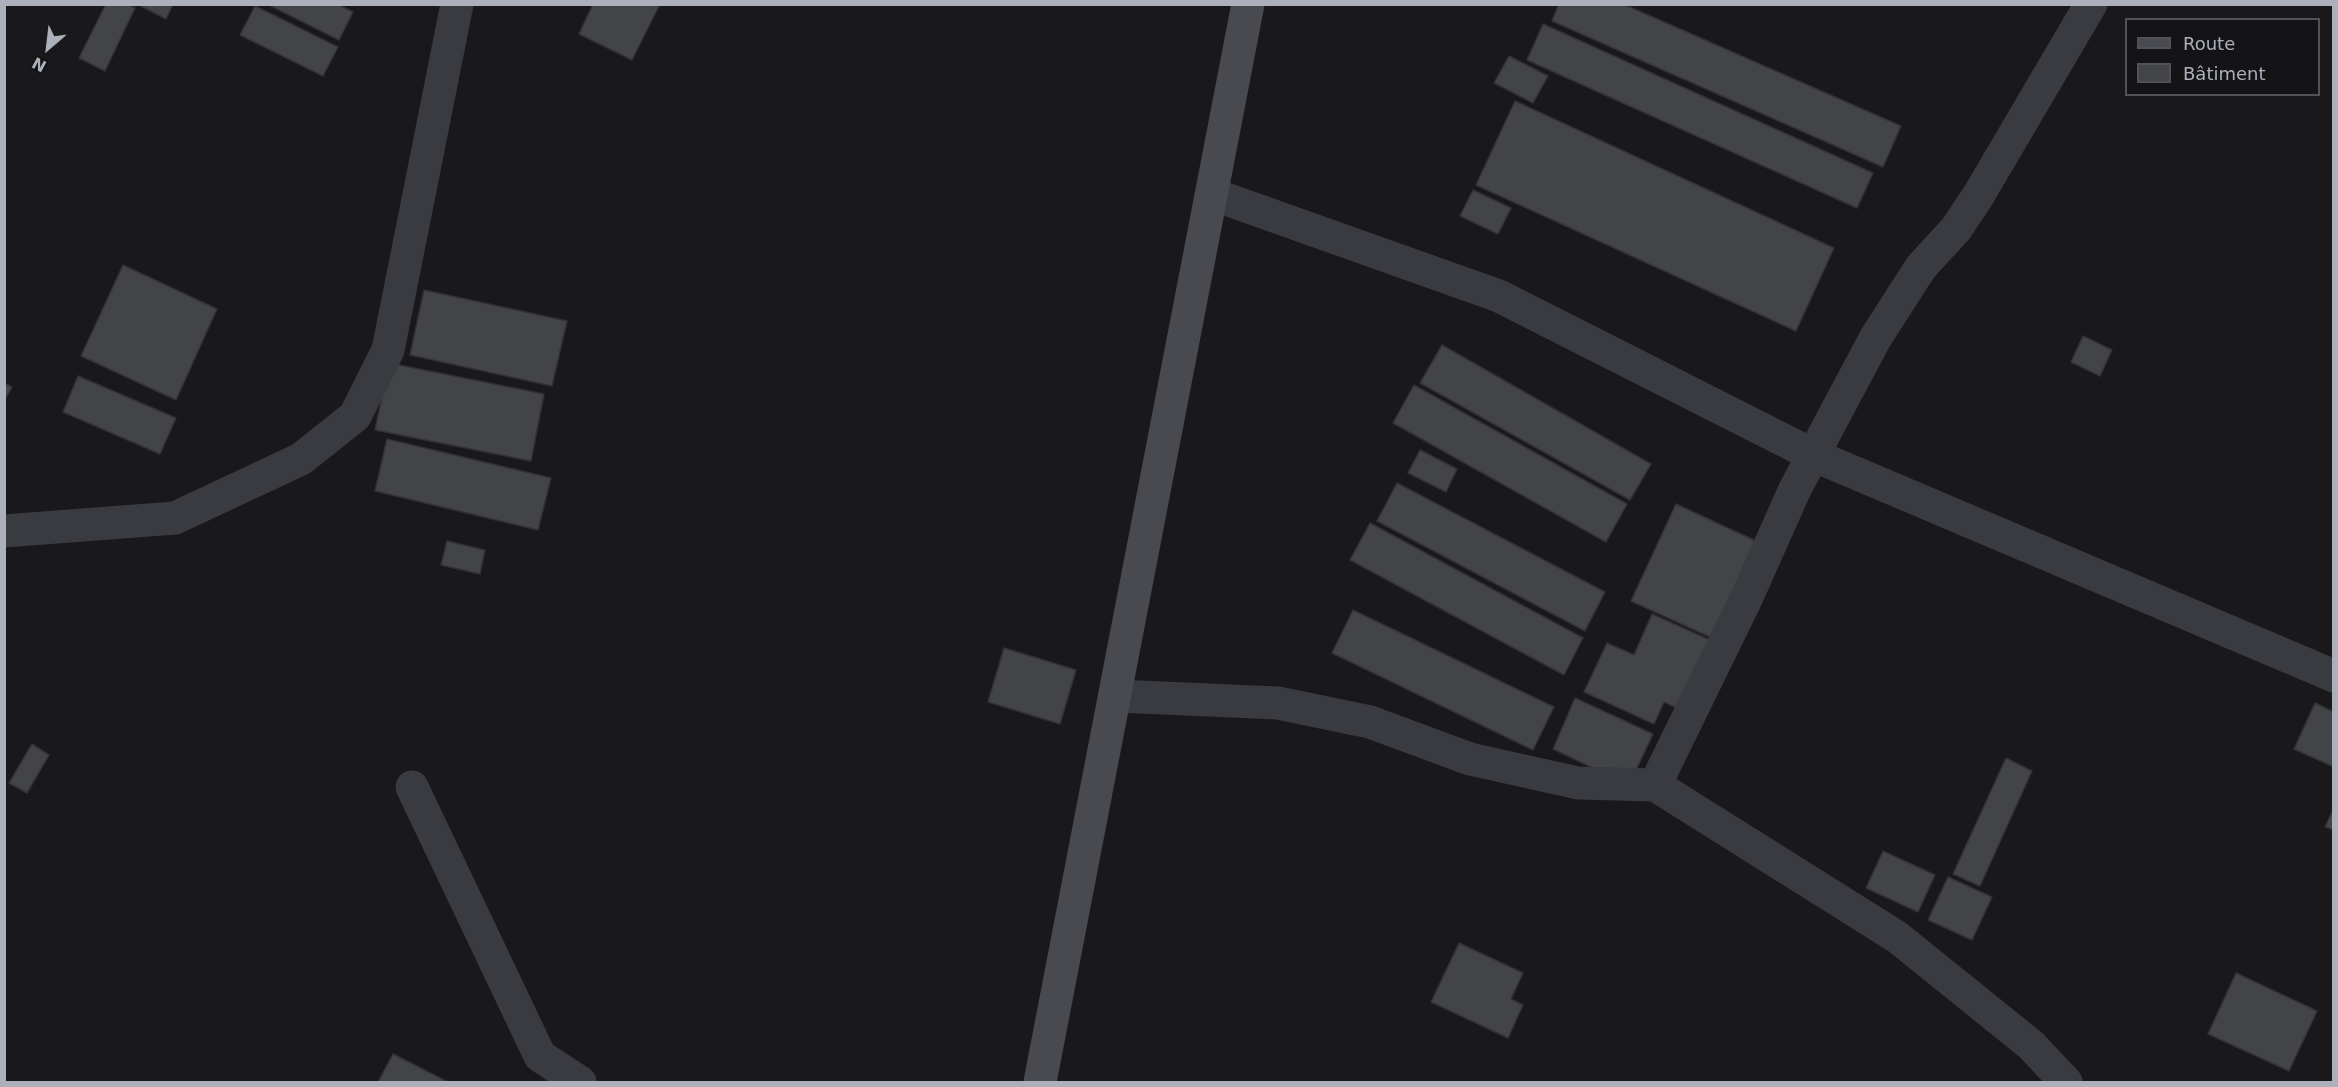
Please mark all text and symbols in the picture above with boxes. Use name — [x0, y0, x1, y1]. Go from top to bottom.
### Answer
north arrow — [18, 18, 78, 78]
legend — [2125, 18, 2320, 96]
text: Route — [2183, 33, 2235, 54]
text: N — [29, 53, 50, 76]
text: Bâtiment — [2183, 63, 2266, 84]

